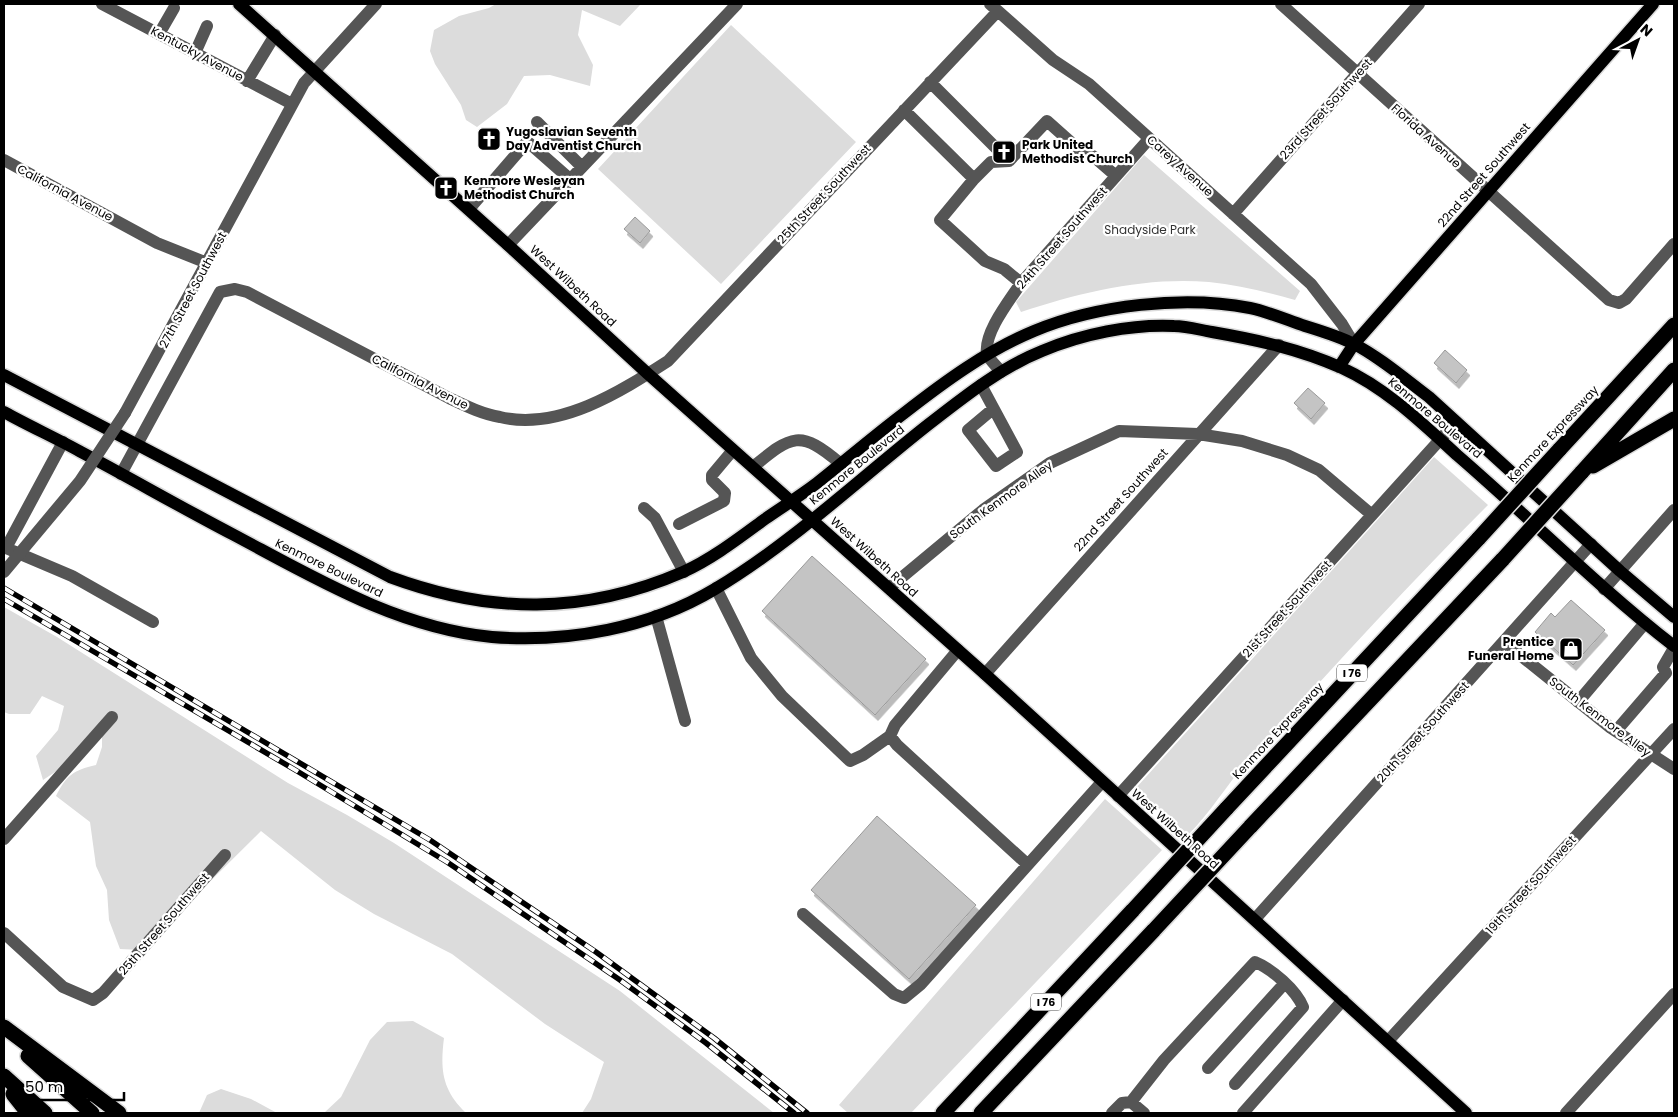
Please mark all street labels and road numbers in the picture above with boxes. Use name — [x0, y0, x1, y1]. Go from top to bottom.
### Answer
street label: Kentucky Avenue — [148, 22, 247, 85]
street label: 23rd Street Southwest — [1276, 54, 1376, 163]
street label: Florida Avenue — [1388, 100, 1465, 172]
street label: 22nd Street Southwest — [1433, 119, 1534, 231]
street label: Carey Avenue — [1143, 131, 1217, 200]
street label: 25th Street Southwest — [773, 140, 874, 247]
street label: California Avenue — [14, 160, 116, 225]
street label: 24th Street Southwest — [1012, 183, 1111, 292]
street label: 27th Street Southwest — [155, 229, 230, 351]
street label: West Wilbeth Road — [526, 241, 620, 330]
street label: California Avenue — [369, 350, 471, 413]
street label: Kenmore Boulevard — [1385, 373, 1486, 462]
street label: Kenmore Expressway — [1503, 381, 1602, 486]
street label: Kenmore Boulevard — [805, 421, 908, 508]
street label: 22nd Street Southwest — [1070, 444, 1172, 555]
street label: South Kenmore Alley — [946, 456, 1056, 543]
street label: West Wilbeth Road — [827, 513, 922, 601]
street label: Kenmore Boulevard — [272, 534, 386, 601]
street label: 21st Street Southwest — [1238, 556, 1335, 661]
road number: I 76 — [1337, 664, 1367, 681]
street label: South Kenmore Alley — [1546, 673, 1655, 761]
street label: Kenmore Expressway — [1228, 678, 1327, 783]
street label: 20th Street Southwest — [1373, 678, 1473, 786]
street label: West Wilbeth Road — [1128, 785, 1223, 873]
street label: 19th Street Southwest — [1482, 832, 1580, 938]
street label: 25th Street Southwest — [114, 869, 213, 978]
road number: I 76 — [1031, 994, 1061, 1010]

